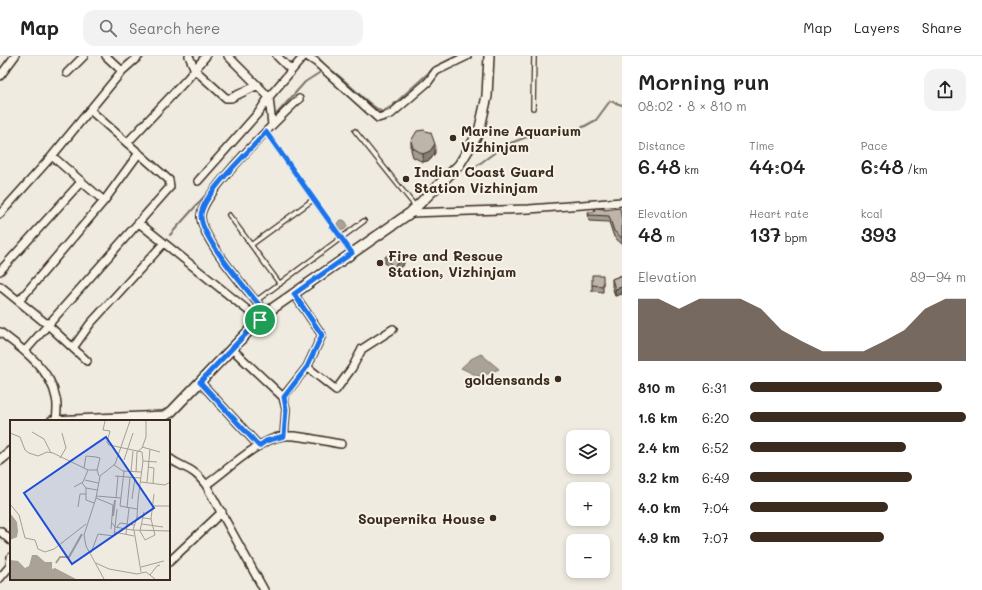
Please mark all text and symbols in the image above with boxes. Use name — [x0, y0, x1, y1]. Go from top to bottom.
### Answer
search box — [83, 10, 363, 46]
text: Map — [20, 15, 59, 40]
icon: search — [97, 17, 119, 39]
text: Search here — [129, 18, 220, 38]
text: Map — [803, 18, 832, 37]
text: Layers — [854, 18, 900, 37]
text: Share — [922, 18, 962, 37]
text: Morning run — [638, 67, 769, 96]
button: share — [924, 69, 966, 111]
text: 08:02 · 8 × 810 m — [638, 97, 747, 114]
place label: Marine Aquarium Vizhinjam — [461, 121, 581, 156]
marker: Marine Aquarium Vizhinjam — [448, 133, 458, 143]
text: Distance — [638, 138, 685, 153]
text: Time — [749, 138, 774, 153]
text: Pace — [861, 138, 888, 153]
text: 6.48 — [638, 153, 681, 179]
text: 44:04 — [749, 153, 805, 179]
text: 6:48 — [861, 153, 904, 179]
place label: Indian Coast Guard Station Vizhinjam — [414, 162, 554, 197]
text: km — [681, 162, 699, 177]
text: /km — [904, 162, 928, 177]
marker: Indian Coast Guard Station Vizhinjam — [401, 174, 411, 184]
text: Elevation — [638, 206, 687, 221]
text: Heart rate — [749, 206, 809, 221]
text: kcal — [861, 206, 883, 221]
text: 48 — [638, 221, 663, 247]
text: 137 — [749, 221, 781, 247]
text: 393 — [861, 221, 896, 247]
text: m — [663, 230, 675, 245]
text: bpm — [781, 230, 807, 245]
place label: Fire and Rescue Station, Vizhinjam — [388, 246, 516, 281]
marker: Fire and Rescue Station, Vizhinjam — [375, 258, 385, 268]
text: Elevation — [638, 268, 696, 285]
text: 89–94 m — [910, 268, 966, 285]
pin — [243, 303, 277, 337]
icon: arrive — [249, 309, 271, 331]
place label: goldensands — [465, 370, 550, 389]
marker: goldensands — [553, 374, 563, 384]
text: 810 m — [638, 379, 675, 396]
text: 6:31 — [702, 379, 727, 396]
text: 1.6 km — [638, 409, 678, 426]
text: 6:20 — [702, 409, 729, 426]
inset map — [10, 420, 170, 580]
map controls — [566, 430, 610, 578]
button: layers — [566, 430, 610, 474]
text: 2.4 km — [638, 439, 680, 456]
text: 6:52 — [702, 439, 729, 456]
text: 3.2 km — [638, 469, 679, 486]
text: 6:49 — [702, 469, 729, 486]
button: + — [566, 482, 610, 526]
text: 4.0 km — [638, 499, 681, 516]
text: 7:04 — [702, 499, 729, 516]
place label: Soupernika House — [358, 509, 485, 528]
marker: Soupernika House — [488, 513, 498, 523]
text: 4.9 km — [638, 529, 680, 546]
text: 7:07 — [702, 529, 729, 546]
button: − — [566, 534, 610, 578]

